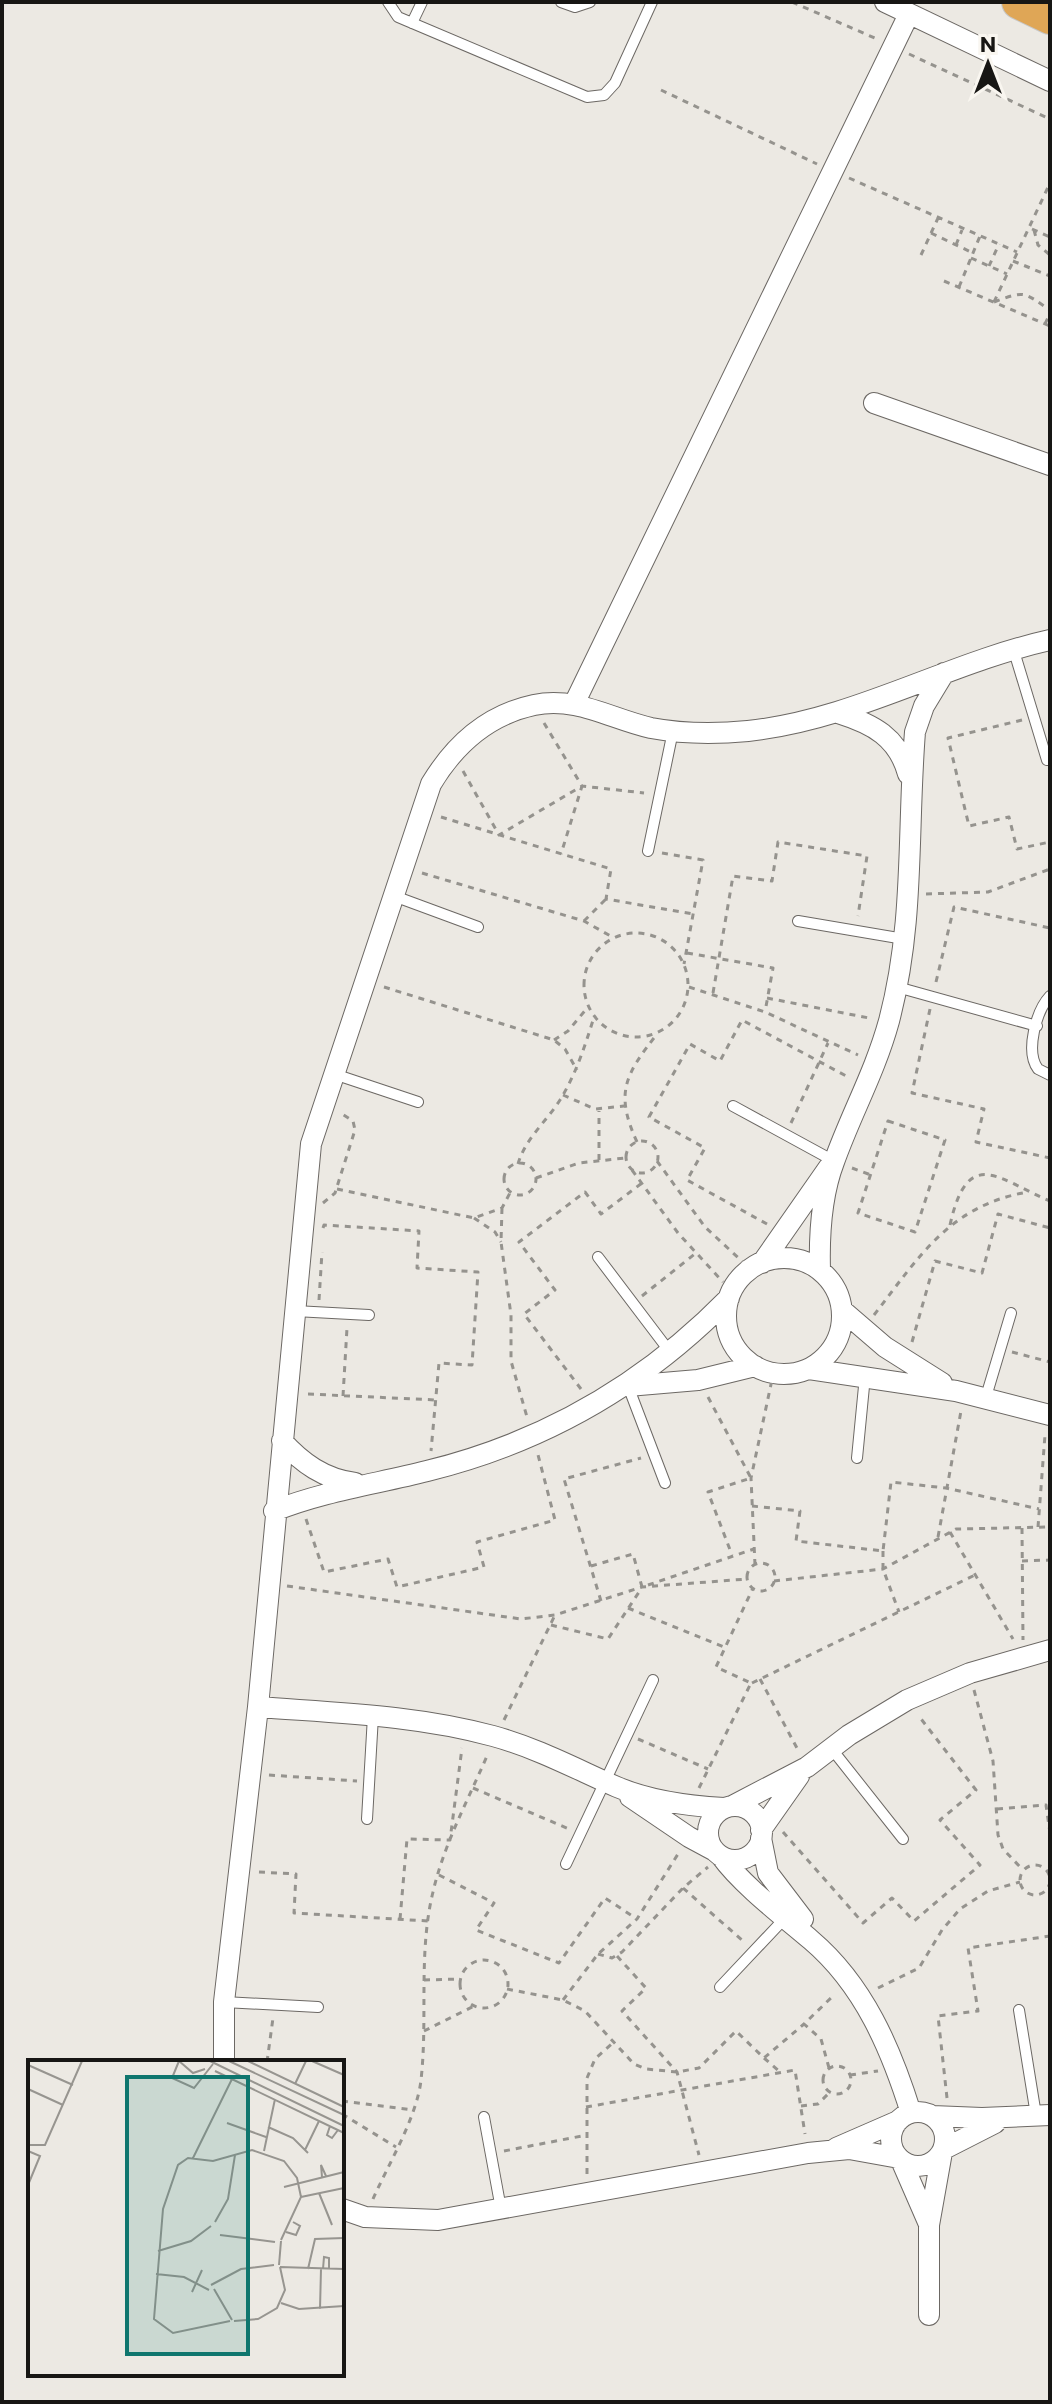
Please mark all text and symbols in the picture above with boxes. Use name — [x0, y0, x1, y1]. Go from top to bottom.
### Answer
north arrow — [948, 24, 1028, 104]
text: N — [980, 30, 996, 57]
inset map — [28, 2060, 344, 2376]

